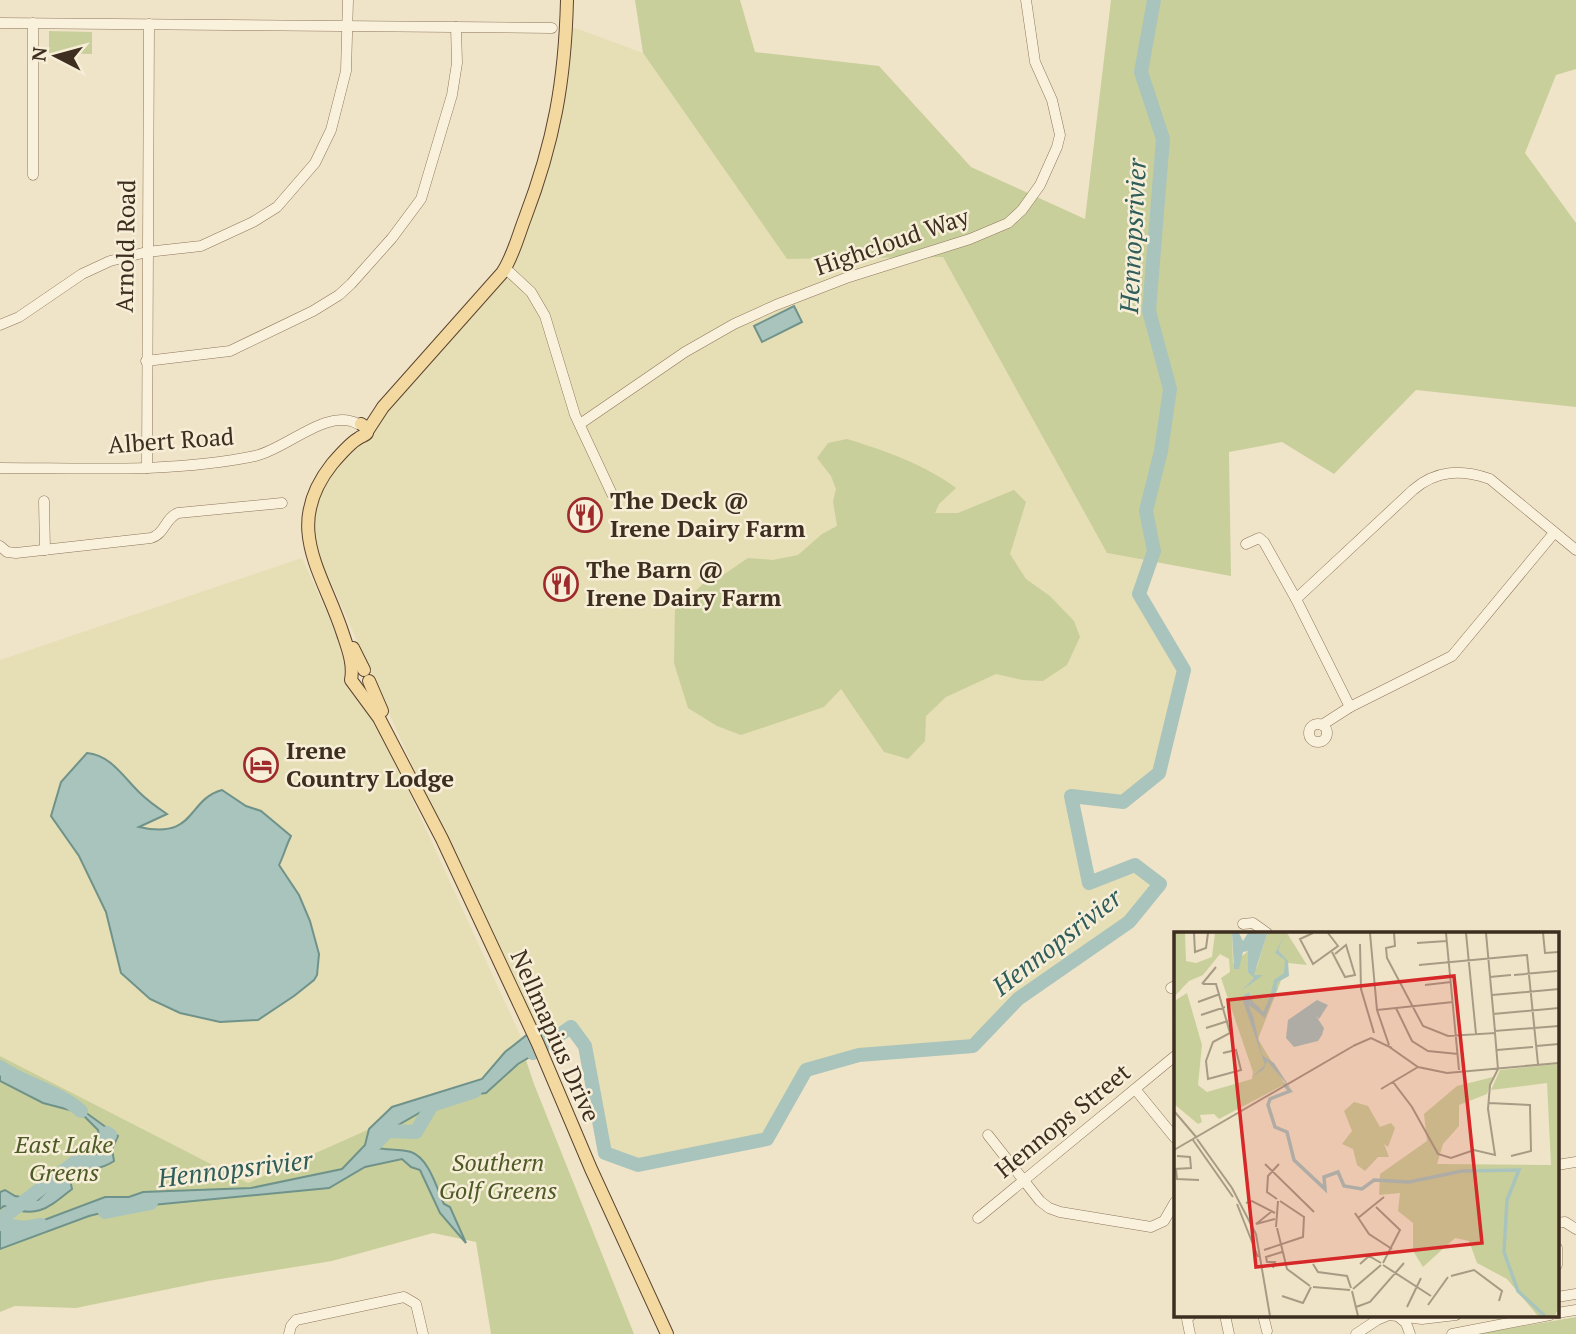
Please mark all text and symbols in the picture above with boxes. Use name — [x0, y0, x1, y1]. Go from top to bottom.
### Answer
north arrow — [21, 21, 91, 91]
text: N — [25, 45, 52, 63]
water label: Hennopsrivier — [1111, 157, 1153, 315]
street label: Arnold Road — [108, 179, 142, 313]
street label: Highcloud Way — [810, 199, 974, 282]
street label: Albert Road — [107, 420, 235, 460]
place label: The Deck @ Irene Dairy Farm — [610, 484, 805, 544]
restaurant icon: The Deck @ Irene Dairy Farm — [566, 496, 604, 534]
place label: The Barn @ Irene Dairy Farm — [586, 553, 781, 613]
restaurant icon: The Barn @ Irene Dairy Farm — [542, 565, 580, 603]
place label: Irene Country Lodge — [286, 734, 454, 794]
hotel icon: Irene Country Lodge — [242, 746, 280, 784]
water label: Hennopsrivier — [984, 879, 1129, 1003]
inset map — [1174, 932, 1558, 1316]
street label: Nellmapius Drive — [504, 945, 608, 1127]
street label: Hennops Street — [988, 1056, 1137, 1185]
park label: East Lake Greens — [14, 1128, 113, 1188]
water label: Hennopsrivier — [155, 1142, 315, 1194]
park label: Southern Golf Greens — [439, 1146, 557, 1206]

